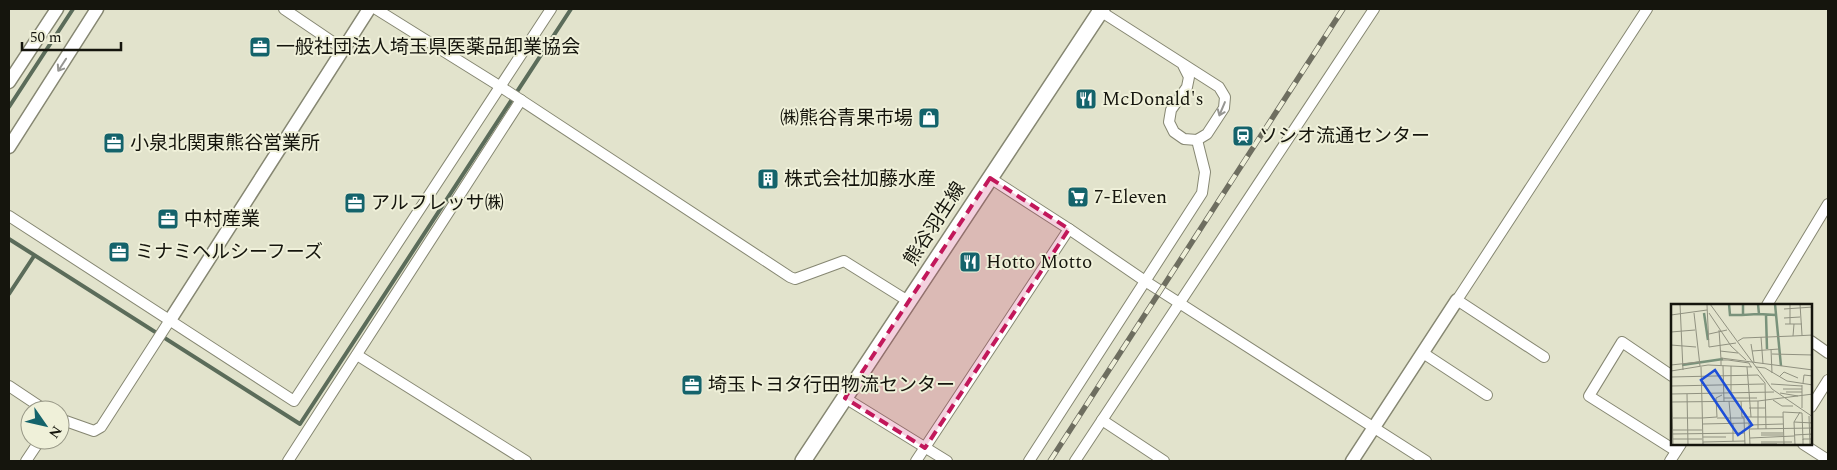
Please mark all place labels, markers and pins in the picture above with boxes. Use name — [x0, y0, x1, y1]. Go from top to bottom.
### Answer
place label: 一般社団法人埼玉県医薬品卸業協会 — [276, 33, 580, 62]
office icon: 一般社団法人埼玉県医薬品卸業協会 — [248, 35, 272, 59]
place label: McDonald's — [1102, 85, 1204, 114]
restaurant icon: McDonald's — [1074, 87, 1098, 111]
place label: ㈱熊谷青果市場 — [780, 104, 913, 133]
shop icon: ㈱熊谷青果市場 — [917, 106, 941, 130]
place label: ソシオ流通センター — [1259, 122, 1430, 151]
station icon: ソシオ流通センター — [1231, 124, 1255, 148]
place label: 小泉北関東熊谷営業所 — [130, 129, 320, 158]
office icon: 小泉北関東熊谷営業所 — [102, 131, 126, 155]
place label: 株式会社加藤水産 — [784, 165, 936, 194]
building icon: 株式会社加藤水産 — [756, 167, 780, 191]
place label: 7-Eleven — [1094, 183, 1167, 212]
supermarket icon: 7-Eleven — [1066, 185, 1090, 209]
place label: アルフレッサ㈱ — [371, 189, 504, 218]
office icon: アルフレッサ㈱ — [343, 191, 367, 215]
place label: 中村産業 — [184, 205, 260, 234]
office icon: 中村産業 — [156, 207, 180, 231]
place label: ミナミヘルシーフーズ — [135, 238, 323, 267]
office icon: ミナミヘルシーフーズ — [107, 240, 131, 264]
place label: Hotto Motto — [986, 248, 1092, 277]
restaurant icon: Hotto Motto — [958, 250, 982, 274]
place label: 埼玉トヨタ行田物流センター — [708, 371, 955, 400]
office icon: 埼玉トヨタ行田物流センター — [680, 373, 704, 397]

